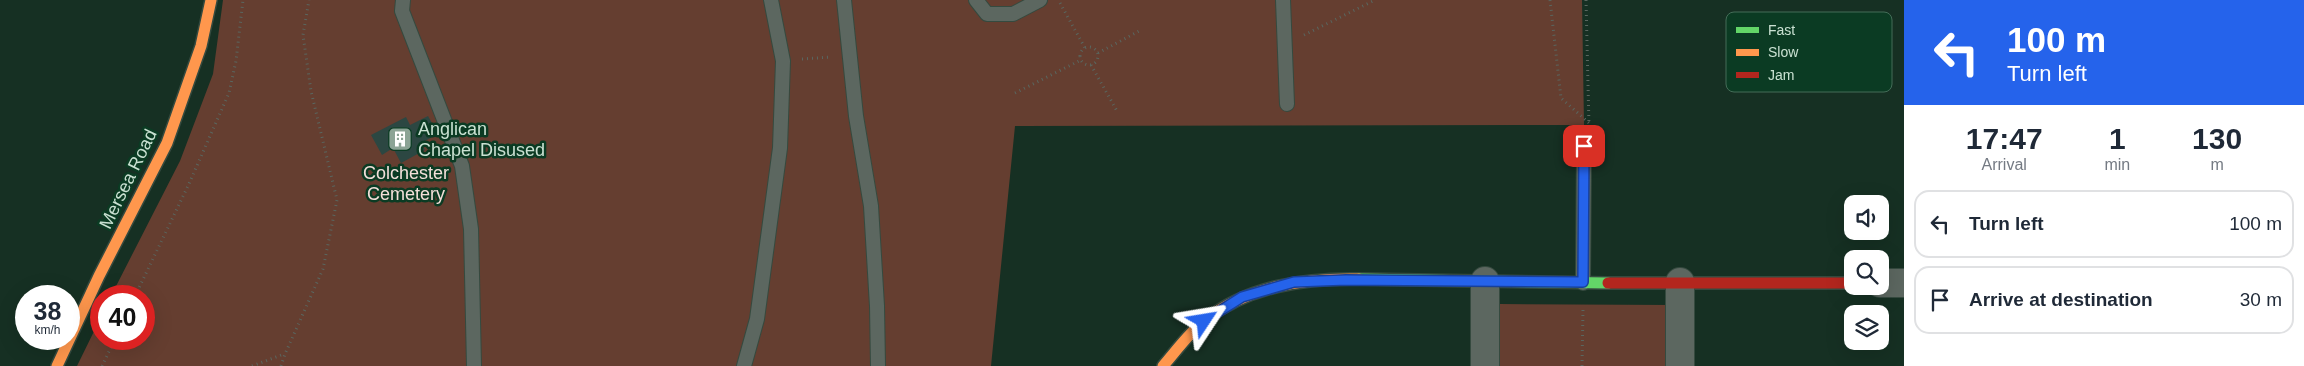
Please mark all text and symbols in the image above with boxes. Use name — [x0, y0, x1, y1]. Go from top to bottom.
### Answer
legend — [1726, 12, 1892, 92]
icon: left — [1924, 20, 1989, 85]
text: 100 m — [2007, 20, 2106, 59]
text: Fast — [1768, 22, 1795, 38]
text: Slow — [1768, 44, 1799, 60]
text: Turn left — [2007, 61, 2087, 86]
text: Jam — [1768, 67, 1794, 83]
place label: Anglican Chapel Disused — [418, 119, 545, 160]
text: 17:47 — [1966, 122, 2043, 155]
text: 1 — [2109, 122, 2126, 155]
text: 130 — [2192, 122, 2242, 155]
pin — [1563, 125, 1605, 167]
street label: Mersea Road — [95, 126, 161, 232]
building icon: Anglican Chapel Disused — [387, 126, 413, 152]
icon: arrive — [1570, 132, 1598, 160]
text: Arrival — [1982, 156, 2027, 173]
text: min — [2104, 156, 2130, 173]
text: m — [2210, 156, 2224, 173]
park label: Colchester Cemetery — [363, 163, 449, 204]
map controls — [1844, 195, 1889, 350]
button: sound — [1844, 195, 1889, 240]
icon: left — [1926, 210, 1954, 238]
text: Turn left — [1969, 213, 2044, 234]
text: 100 m — [2229, 213, 2282, 234]
button: search — [1844, 250, 1889, 295]
speed limit sign: 40 — [90, 285, 155, 350]
icon: arrive — [1926, 286, 1954, 314]
text: Arrive at destination — [1969, 289, 2153, 310]
text: 30 m — [2240, 289, 2282, 310]
position arrow — [1177, 294, 1229, 346]
text: 38 — [34, 297, 61, 325]
button: layers — [1844, 305, 1889, 350]
text: km/h — [34, 323, 61, 337]

